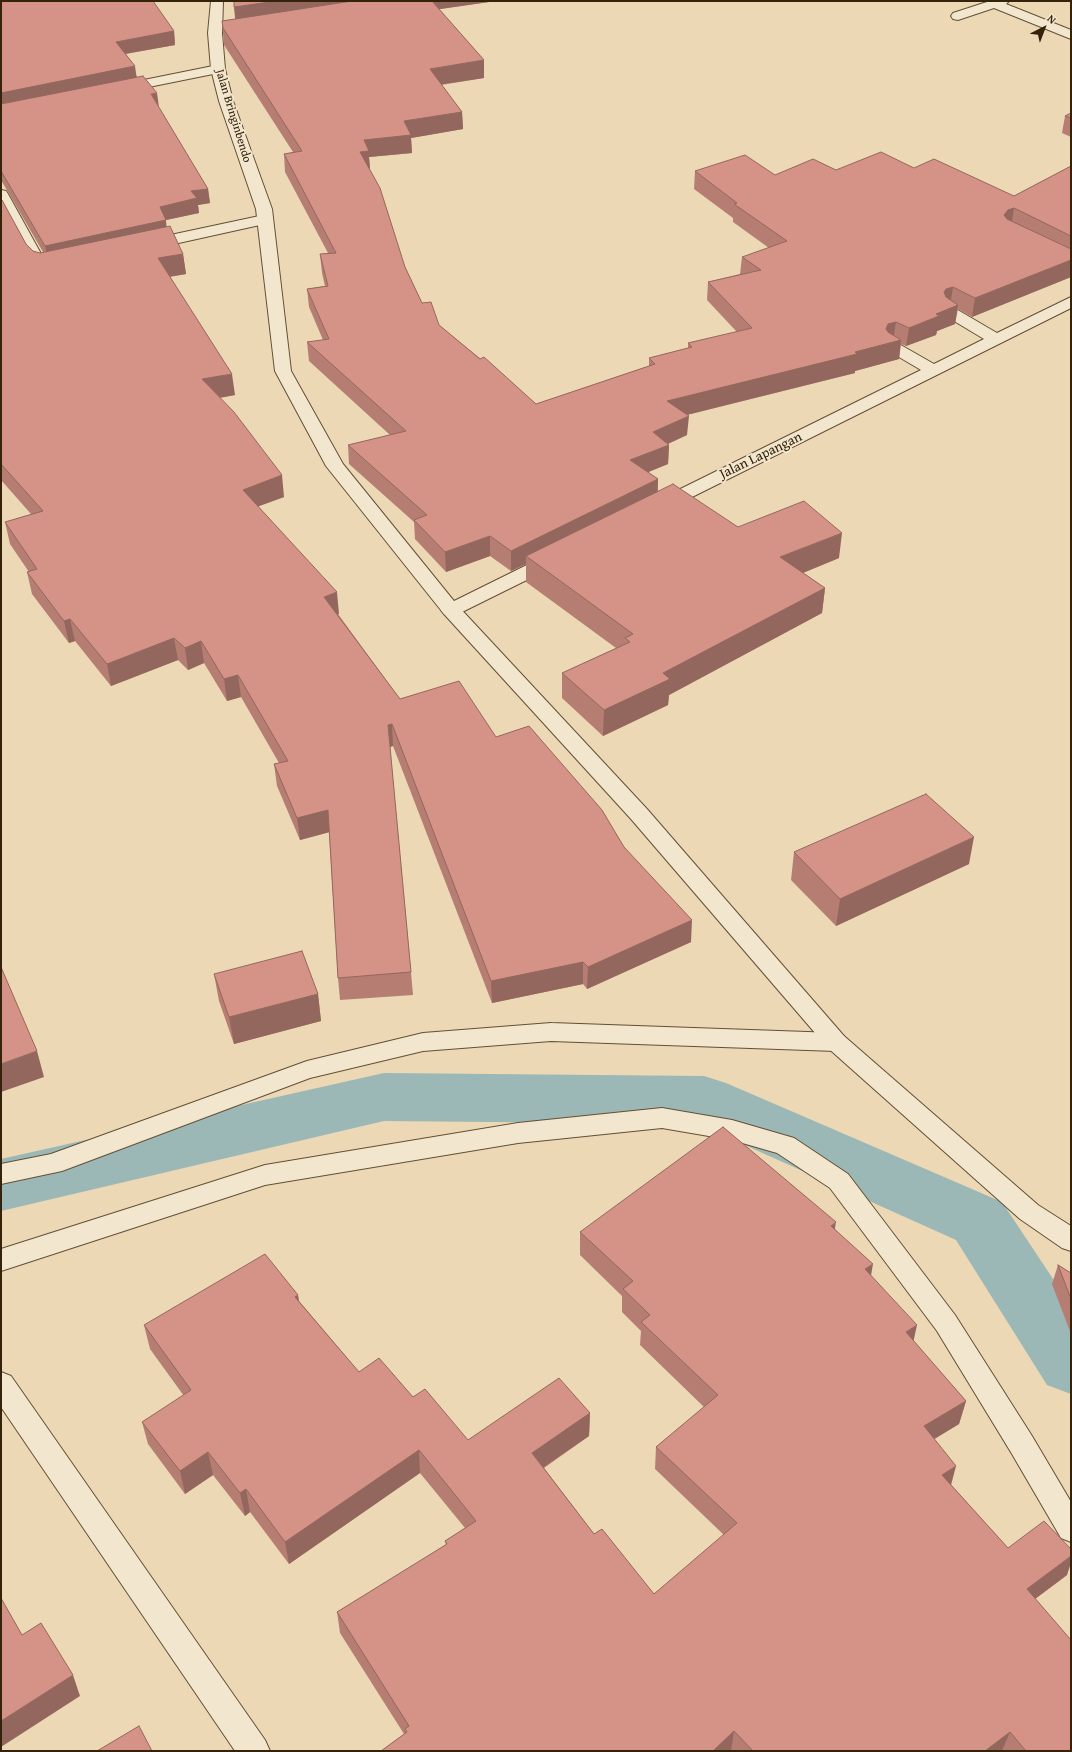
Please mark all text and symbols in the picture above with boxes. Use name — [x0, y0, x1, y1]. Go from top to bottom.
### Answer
north arrow — [1024, 8, 1064, 48]
text: N — [1044, 11, 1060, 27]
street label: Jalan Bringinbendo — [212, 68, 254, 164]
street label: Jalan Lapangan — [717, 429, 805, 483]

